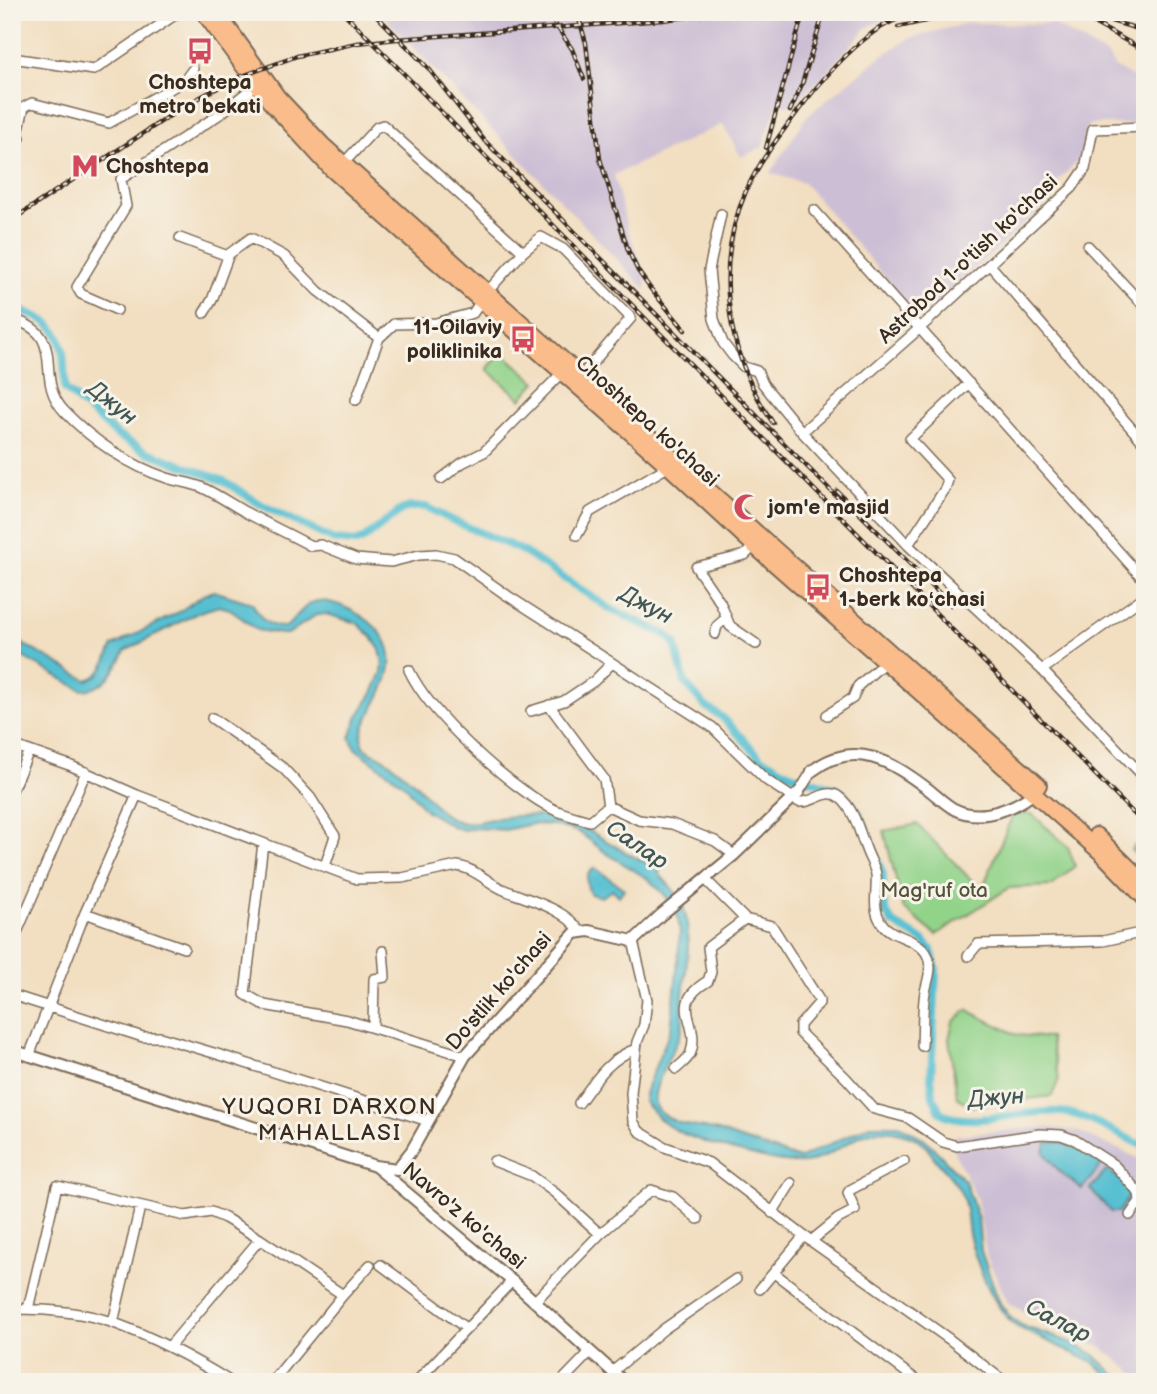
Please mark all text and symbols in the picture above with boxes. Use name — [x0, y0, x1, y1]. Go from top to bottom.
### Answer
bus stop icon: Choshtepa metro bekati — [185, 36, 215, 66]
place label: Choshtepa metro bekati — [139, 70, 261, 119]
metro station icon: Choshtepa — [70, 151, 100, 181]
place label: Choshtepa — [106, 154, 209, 179]
street label: Astrobod 1-o'tish ko'chasi — [873, 169, 1063, 349]
place label: 11-Oilaviy poliklinika — [407, 315, 502, 364]
bus stop icon: 11-Oilaviy poliklinika — [508, 324, 538, 354]
street label: Choshtepa ko'chasi — [570, 350, 724, 492]
water label: Джун — [80, 373, 143, 431]
mosque icon: jom'e masjid — [732, 492, 762, 522]
place label: jom'e masjid — [766, 495, 889, 520]
place label: Choshtepa 1-berk koʻchasi — [839, 563, 985, 612]
bus stop icon: Choshtepa 1-berk koʻchasi — [803, 572, 833, 602]
water label: Джун — [613, 579, 677, 630]
water label: Салар — [601, 814, 673, 876]
park label: Mag'ruf ota — [880, 878, 988, 903]
street label: Do'stlik ko'chasi — [441, 927, 557, 1055]
water label: Джун — [965, 1082, 1025, 1114]
district label: YUQORI DARXON MAHALLASI — [221, 1093, 438, 1147]
street label: Navro'z ko'chasi — [397, 1157, 531, 1275]
water label: Салар — [1021, 1293, 1095, 1349]

